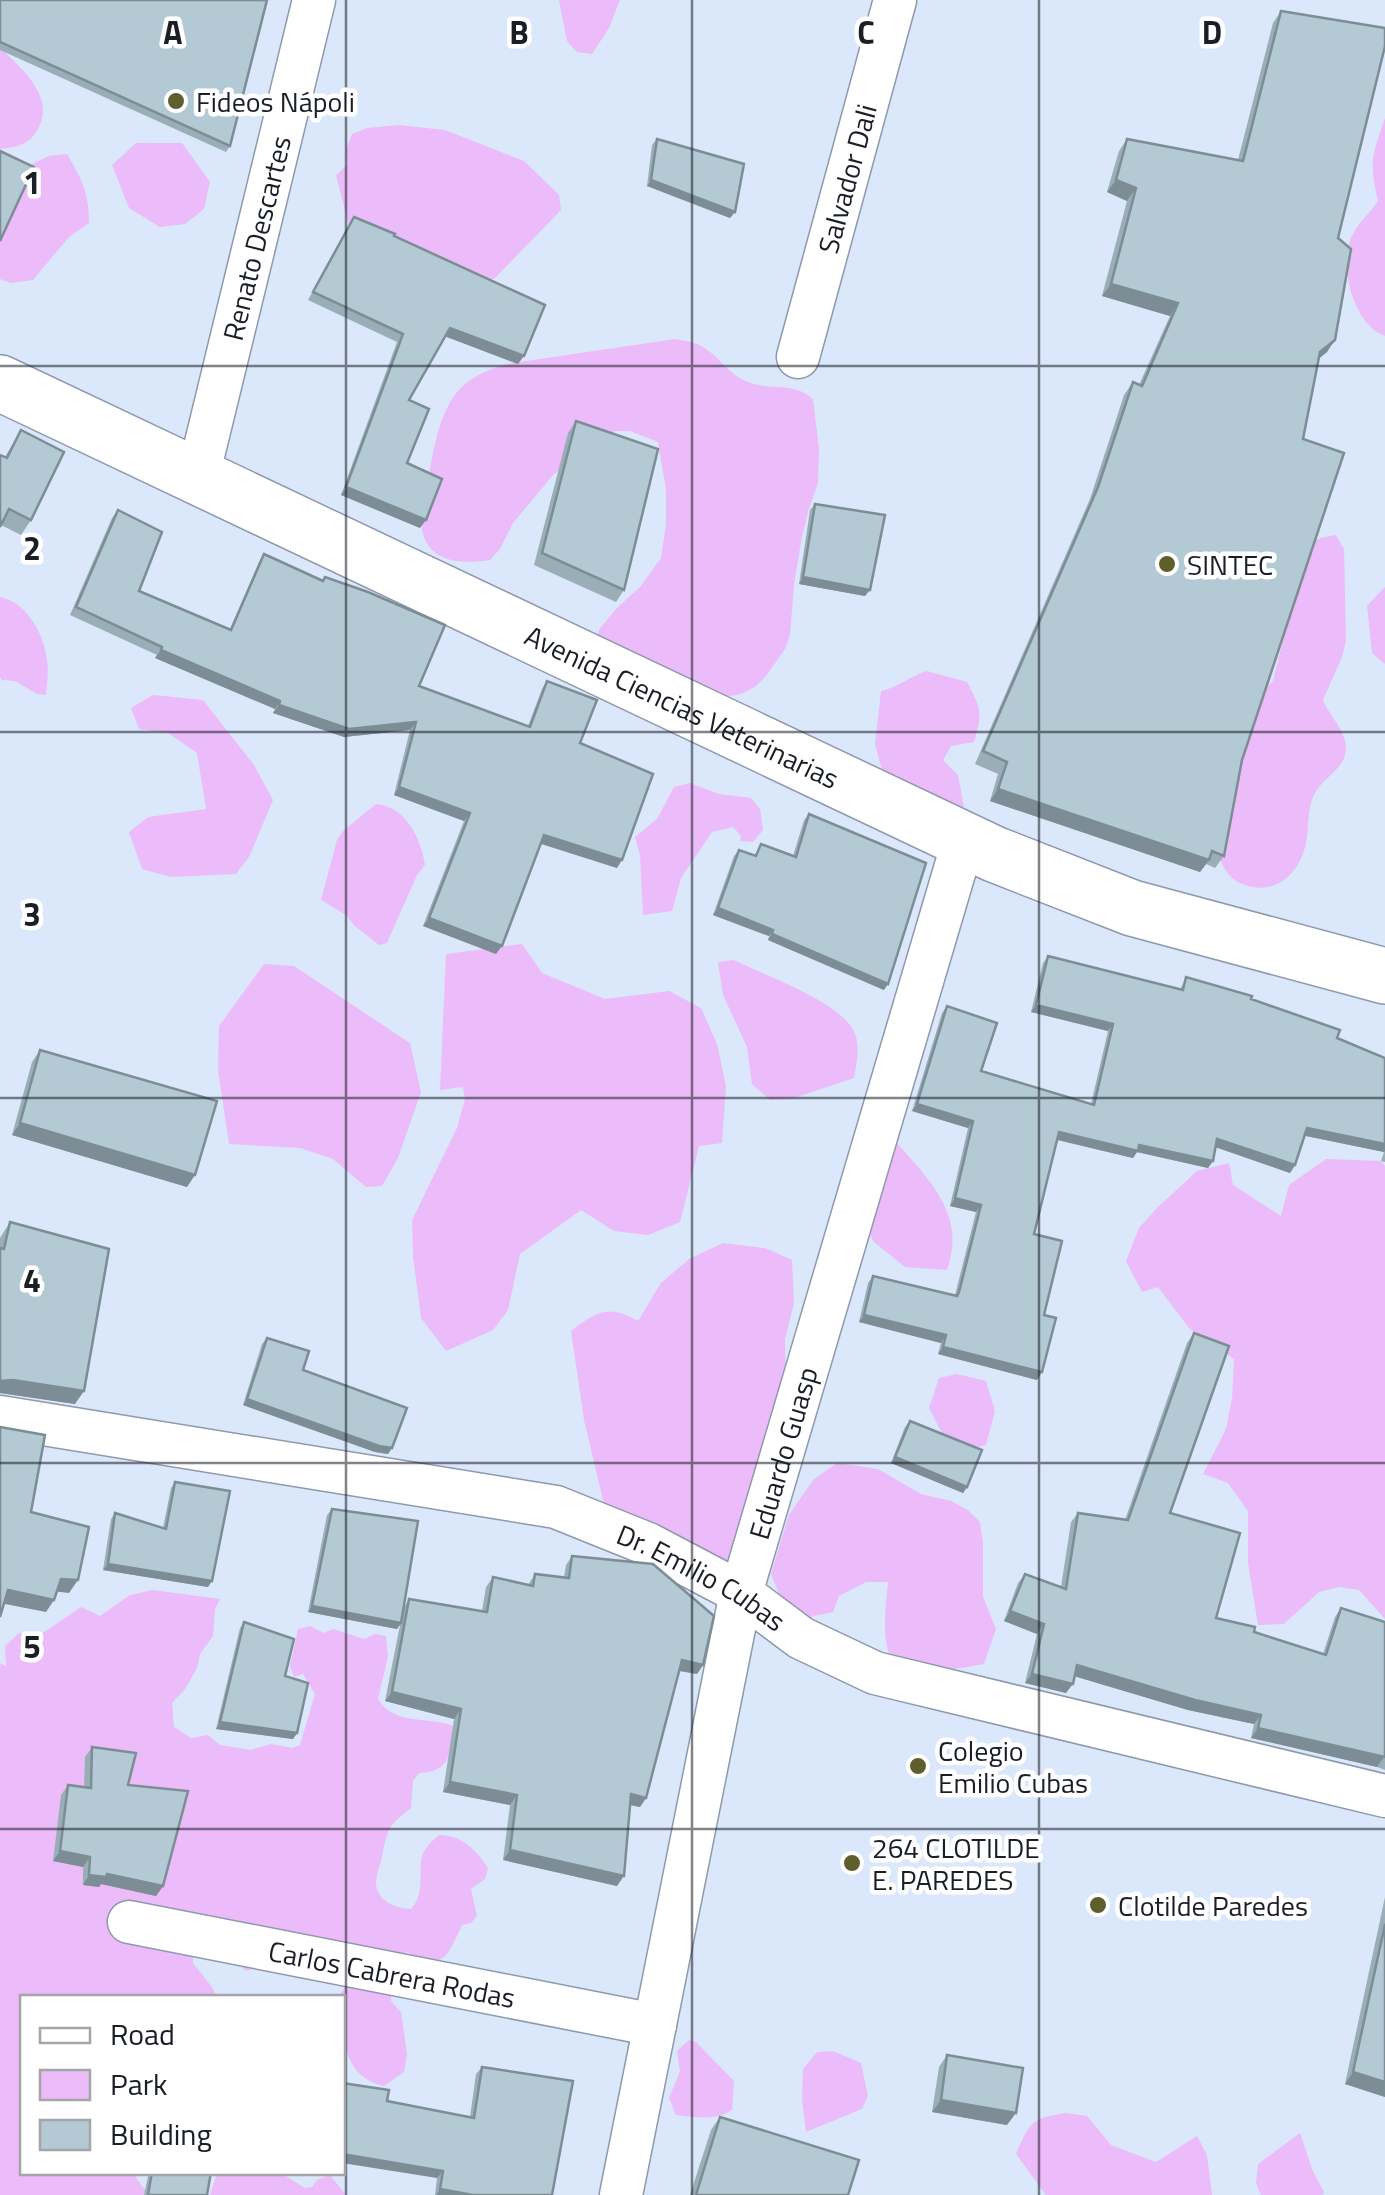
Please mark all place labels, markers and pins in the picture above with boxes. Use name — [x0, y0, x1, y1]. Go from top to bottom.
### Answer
place label: Fideos Nápoli — [196, 80, 355, 123]
marker: Fideos Nápoli — [165, 90, 187, 112]
place label: SINTEC — [1187, 543, 1273, 586]
marker: SINTEC — [1156, 553, 1178, 575]
place label: Colegio Emilio Cubas — [938, 1729, 1088, 1804]
marker: Colegio Emilio Cubas — [907, 1755, 929, 1777]
place label: 264 CLOTILDE E. PAREDES — [872, 1826, 1040, 1901]
marker: 264 CLOTILDE E. PAREDES — [841, 1852, 863, 1874]
place label: Clotilde Paredes — [1118, 1884, 1308, 1927]
marker: Clotilde Paredes — [1087, 1894, 1109, 1916]

